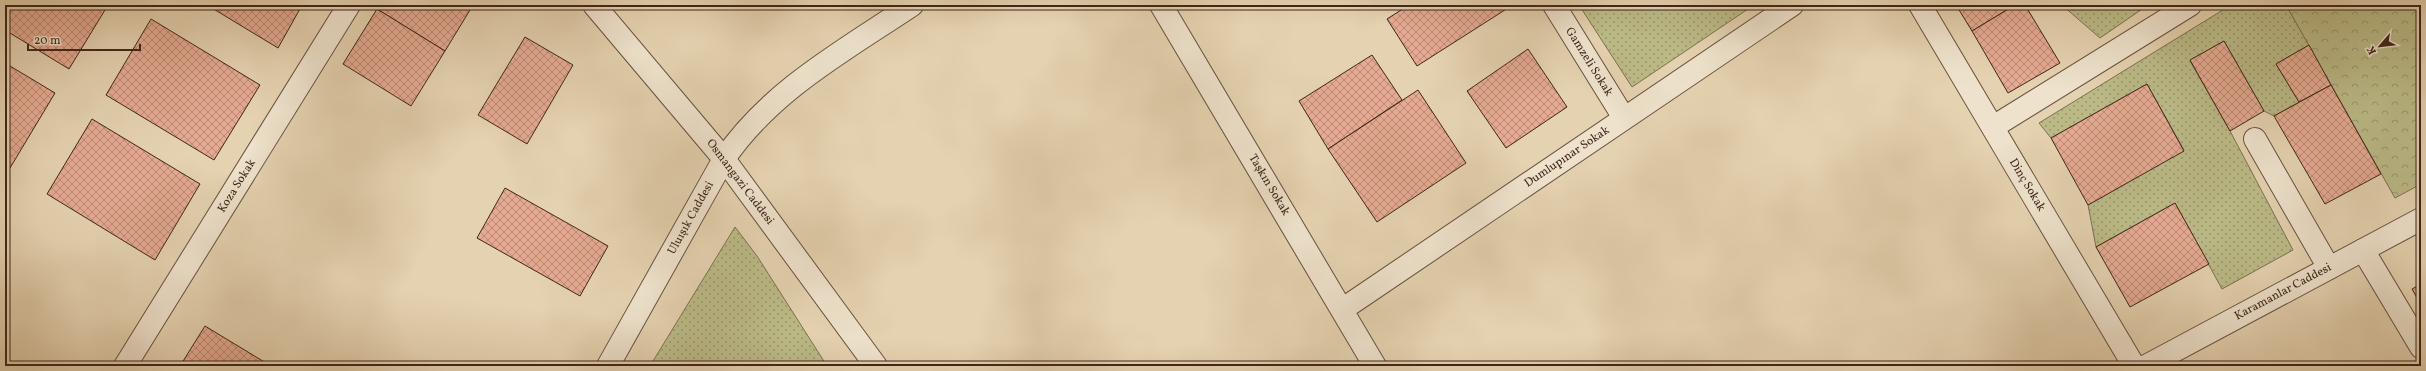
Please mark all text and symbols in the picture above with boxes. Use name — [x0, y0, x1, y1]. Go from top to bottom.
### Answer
street label: Gamzeli Sokak — [1561, 24, 1617, 100]
scale bar — [28, 26, 140, 52]
north arrow — [2360, 26, 2400, 66]
text: 20 m — [34, 33, 61, 49]
text: K — [2364, 43, 2381, 57]
street label: Dumlupınar Sokak — [1521, 122, 1613, 191]
street label: Osmangazi Caddesi — [702, 136, 778, 228]
street label: Taşkın Sokak — [1244, 151, 1294, 219]
street label: Dinç Sokak — [2005, 155, 2049, 215]
street label: Koza Sokak — [214, 156, 260, 216]
street label: Uluışık Caddesi — [664, 178, 718, 258]
street label: Karamanlar Caddesi — [2232, 259, 2335, 324]

